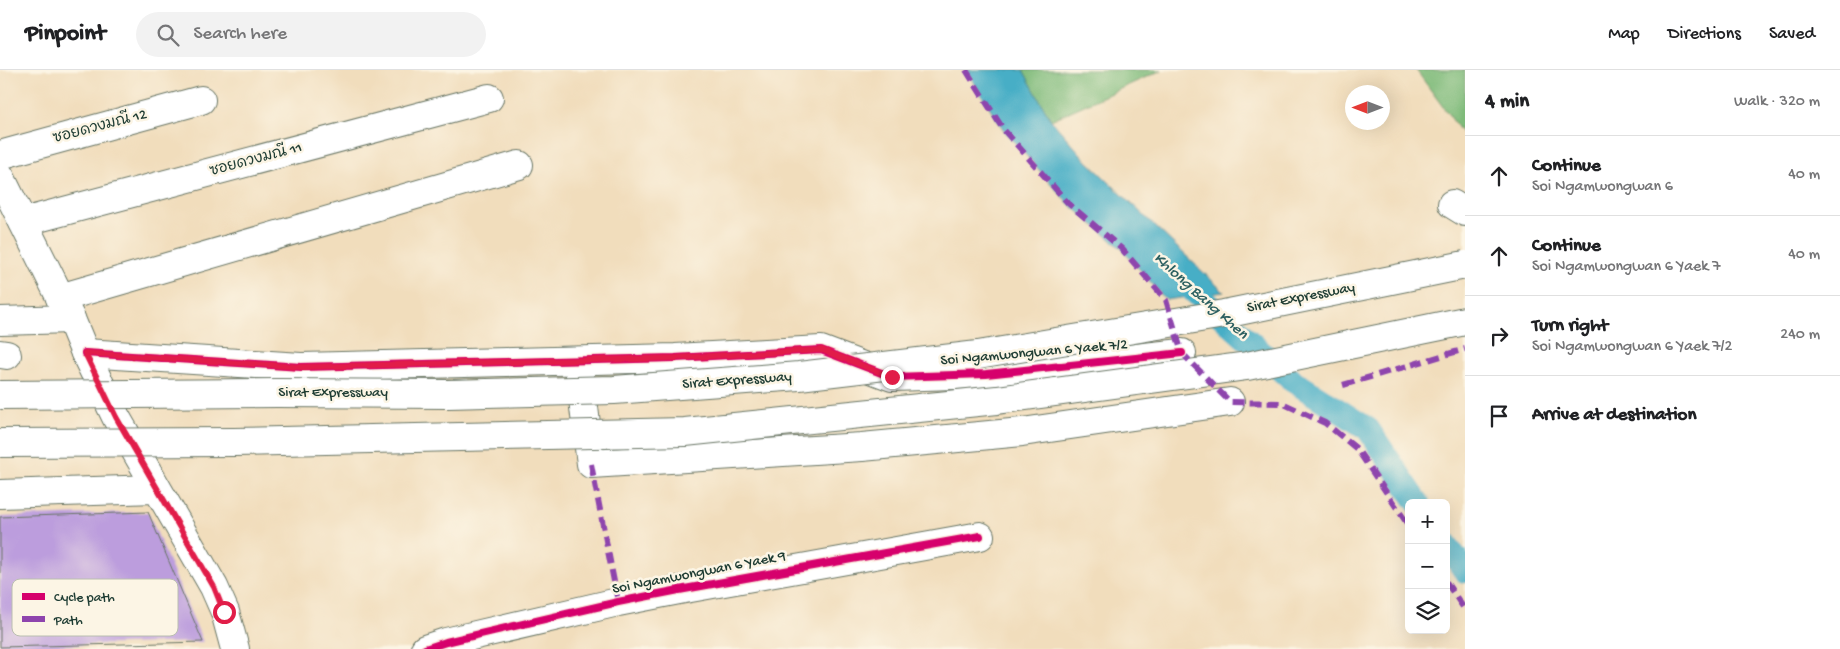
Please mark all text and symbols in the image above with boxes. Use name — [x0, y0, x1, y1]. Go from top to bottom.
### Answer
search box — [136, 12, 486, 57]
text: Pinpoint — [25, 20, 106, 49]
icon: search — [154, 21, 182, 49]
text: Search here — [194, 23, 287, 46]
text: Map — [1608, 24, 1640, 45]
text: Directions — [1668, 24, 1741, 45]
text: Saved — [1769, 24, 1815, 45]
north arrow — [1345, 85, 1390, 130]
text: 4 min — [1485, 90, 1529, 115]
text: Walk · 320 m — [1734, 93, 1820, 112]
street label: ซอยดวงมณี 12 — [51, 104, 149, 148]
street label: ซอยดวงมณี 11 — [207, 137, 304, 181]
text: Continue — [1532, 155, 1601, 178]
icon: ahead — [1485, 162, 1513, 190]
text: 40 m — [1788, 166, 1820, 185]
text: Soi Ngamwongwan 6 — [1532, 178, 1673, 197]
text: Continue — [1532, 235, 1601, 258]
icon: ahead — [1485, 242, 1513, 270]
text: 40 m — [1788, 246, 1820, 265]
water label: Khlong Bang Khen — [1149, 250, 1251, 345]
text: Soi Ngamwongwan 6 Yaek 7 — [1532, 258, 1721, 277]
street label: Sirat Expressway — [1246, 279, 1357, 317]
text: Turn right — [1532, 315, 1608, 338]
icon: right — [1485, 322, 1513, 350]
text: 240 m — [1780, 326, 1820, 345]
street label: Soi Ngamwongwan 6 Yaek 7/2 — [940, 336, 1128, 370]
text: Soi Ngamwongwan 6 Yaek 7/2 — [1532, 338, 1732, 357]
route end — [881, 366, 904, 389]
street label: Sirat Expressway — [682, 368, 793, 394]
street label: Sirat Expressway — [278, 384, 388, 402]
icon: arrive — [1485, 402, 1513, 430]
text: Arrive at destination — [1532, 404, 1696, 427]
map controls — [1405, 499, 1450, 634]
button: + — [1405, 499, 1450, 544]
button: − — [1405, 544, 1450, 589]
street label: Soi Ngamwongwan 6 Yaek 9 — [611, 547, 788, 599]
legend — [12, 579, 178, 636]
button: layers — [1405, 589, 1450, 634]
text: Cycle path — [54, 590, 115, 607]
route start — [213, 601, 236, 624]
text: Path — [53, 613, 83, 630]

